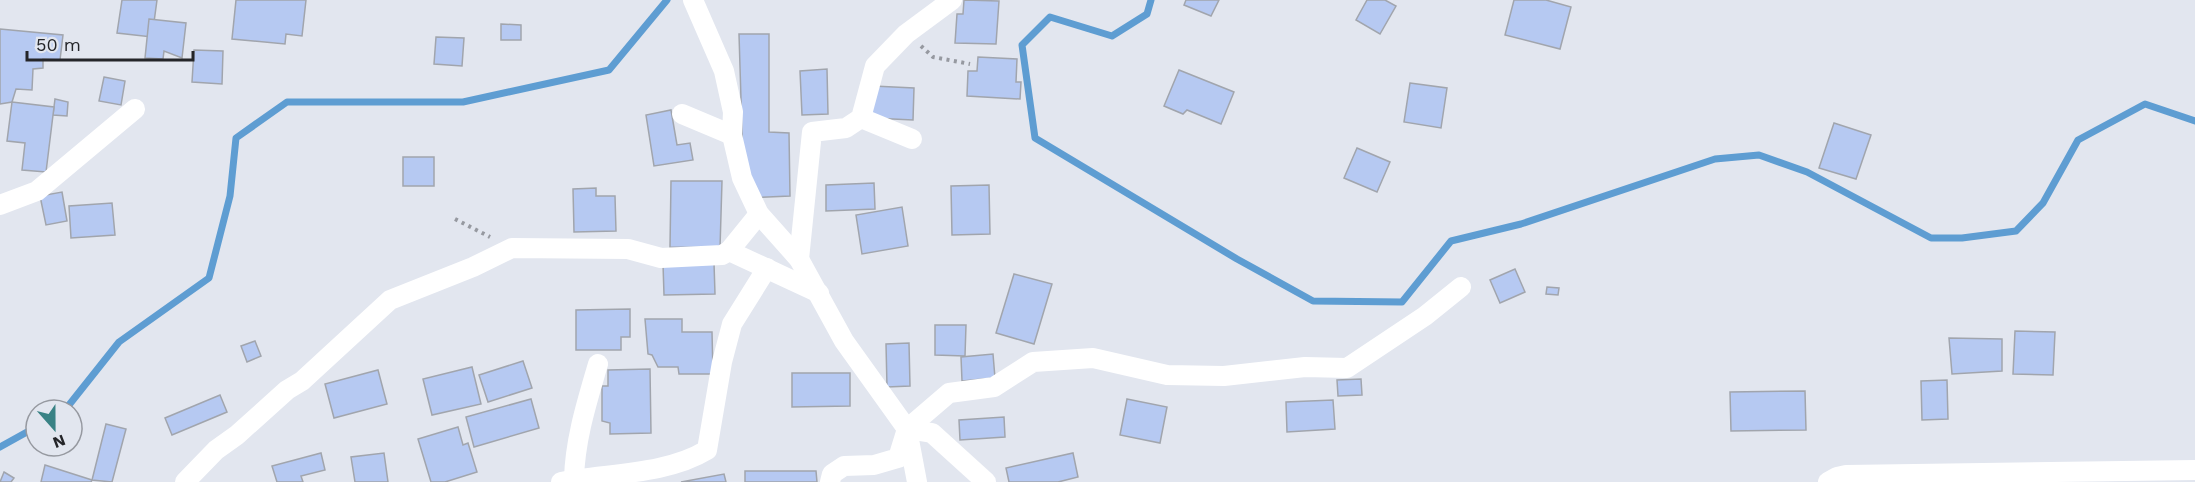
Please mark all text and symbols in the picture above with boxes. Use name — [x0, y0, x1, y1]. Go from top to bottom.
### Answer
scale bar — [27, 24, 194, 62]
text: 50 m — [36, 34, 81, 55]
north arrow — [24, 398, 84, 458]
text: N — [50, 431, 68, 453]

